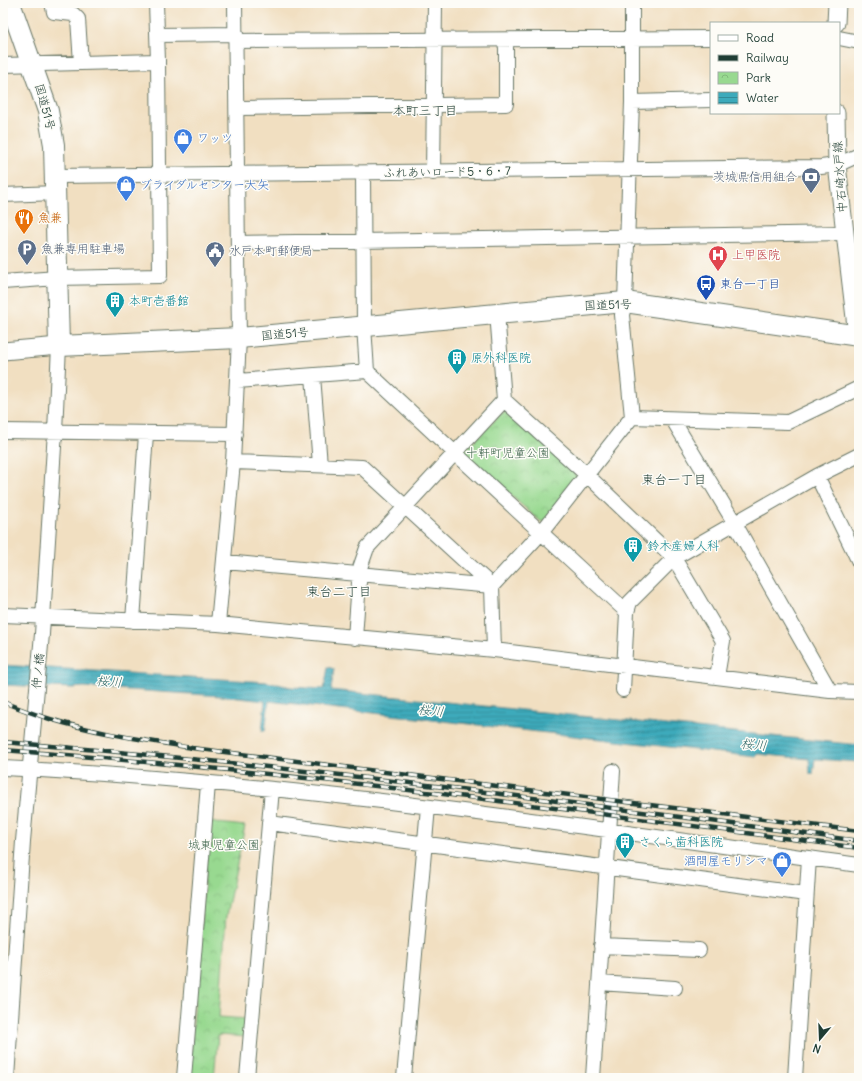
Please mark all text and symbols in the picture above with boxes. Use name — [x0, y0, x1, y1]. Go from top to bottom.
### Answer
legend — [710, 22, 840, 114]
text: Road — [746, 30, 774, 45]
text: Railway — [746, 50, 789, 65]
text: Park — [746, 70, 771, 85]
street label: 国道51号 — [32, 82, 59, 132]
text: Water — [746, 90, 779, 105]
district label: 本町三丁目 — [392, 102, 458, 119]
shop icon: ワッツ — [172, 127, 194, 155]
place label: ワッツ — [197, 130, 233, 145]
street label: 中石崎水戸線 — [830, 141, 849, 213]
street label: ふれあいロード5・6・7 — [383, 163, 511, 180]
bank icon: 茨城県信用組合 — [800, 166, 822, 194]
place label: 茨城県信用組合 — [713, 169, 797, 184]
shop icon: ブライダルセンター大矢 — [115, 174, 137, 202]
place label: ブライダルセンター大矢 — [140, 177, 269, 192]
restaurant icon: 魚兼 — [13, 207, 35, 235]
place label: 魚兼 — [38, 210, 62, 225]
parking icon: 魚兼専用駐車場 — [16, 238, 38, 266]
public building icon: 水戸本町郵便局 — [204, 240, 226, 268]
place label: 魚兼専用駐車場 — [41, 241, 125, 256]
place label: 水戸本町郵便局 — [229, 243, 313, 258]
hospital icon: 上甲医院 — [707, 244, 729, 272]
place label: 上甲医院 — [732, 247, 780, 262]
bus stop icon: 東台一丁目 — [695, 273, 717, 301]
place label: 東台一丁目 — [720, 276, 780, 291]
building icon: 本町壱番館 — [104, 290, 126, 318]
place label: 本町壱番館 — [129, 293, 189, 308]
street label: 国道51号 — [584, 296, 632, 313]
street label: 国道51号 — [261, 324, 309, 343]
building icon: 原外科医院 — [446, 347, 468, 375]
place label: 原外科医院 — [471, 350, 531, 365]
park label: 十軒町児童公園 — [466, 445, 550, 460]
district label: 東台一丁目 — [641, 471, 707, 488]
building icon: 鈴木産婦人科 — [622, 535, 644, 563]
place label: 鈴木産婦人科 — [647, 538, 719, 553]
district label: 東台二丁目 — [306, 583, 372, 600]
street label: 仲ノ橋 — [28, 652, 47, 690]
water label: 桜川 — [95, 672, 123, 691]
water label: 桜川 — [417, 701, 445, 720]
water label: 桜川 — [740, 735, 768, 754]
building icon: さくら歯科医院 — [614, 831, 636, 859]
place label: さくら歯科医院 — [639, 834, 723, 849]
park label: 城東児童公園 — [188, 837, 260, 852]
shop icon: 酒問屋モリシマ — [771, 850, 793, 878]
place label: 酒問屋モリシマ — [684, 853, 768, 868]
north arrow — [800, 1019, 840, 1059]
text: N — [811, 1041, 823, 1056]

